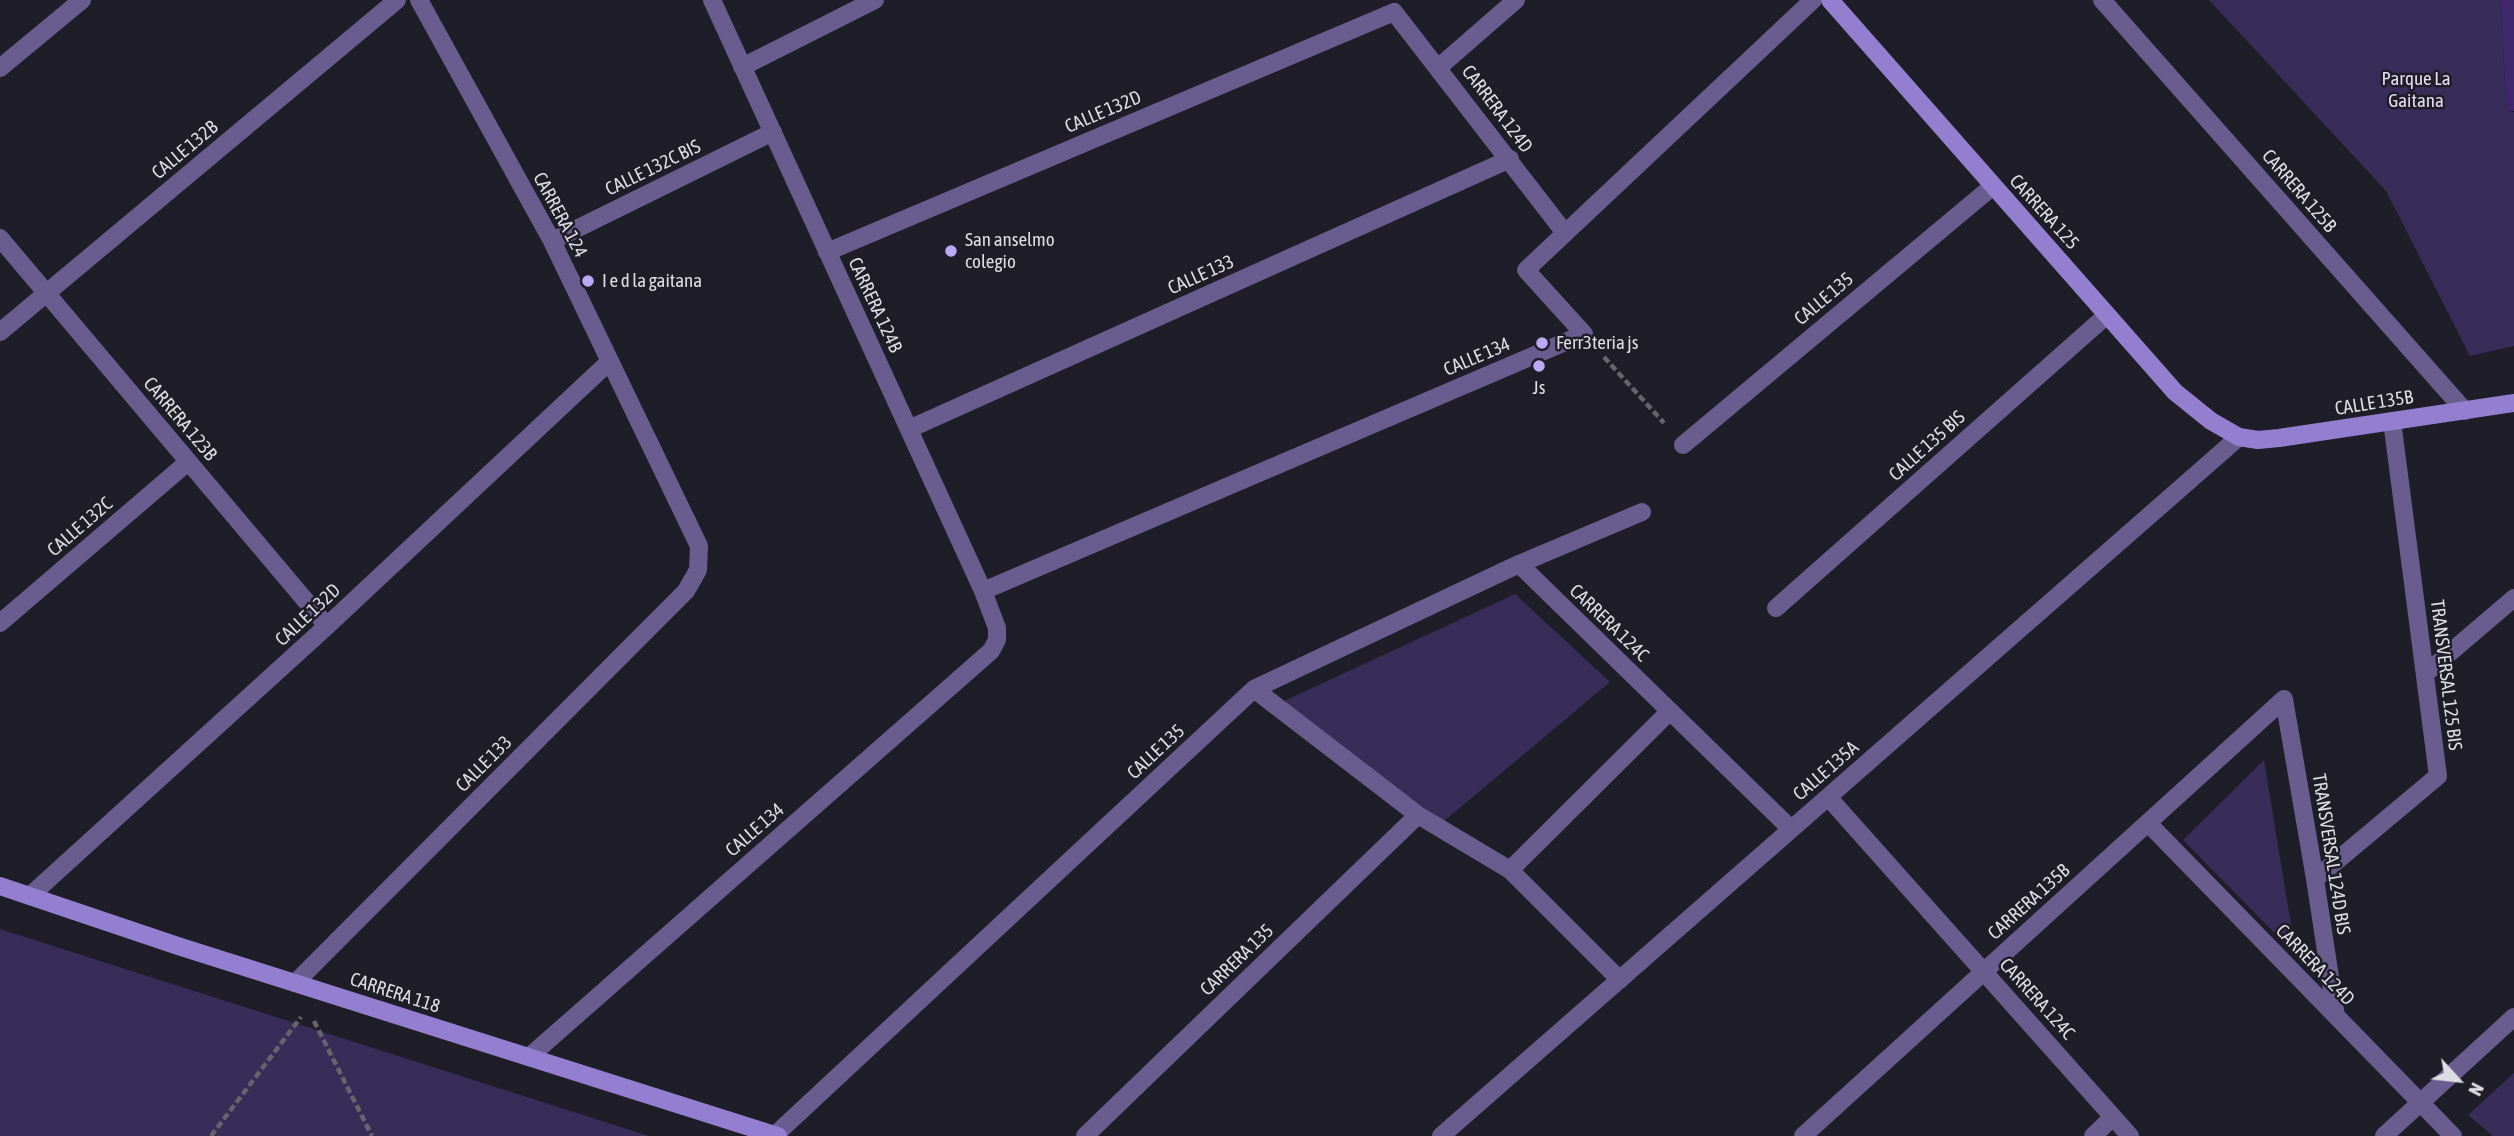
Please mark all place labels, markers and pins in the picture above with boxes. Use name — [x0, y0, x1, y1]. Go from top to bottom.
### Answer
place label: San anselmo colegio — [965, 229, 1055, 273]
marker: San anselmo colegio — [943, 243, 959, 259]
place label: I e d la gaitana — [602, 270, 702, 292]
marker: I e d la gaitana — [580, 273, 596, 289]
place label: Ferr3teria js — [1556, 332, 1638, 354]
marker: Ferr3teria js — [1534, 335, 1550, 351]
marker: Js — [1531, 358, 1547, 374]
place label: Js — [1533, 377, 1545, 399]

